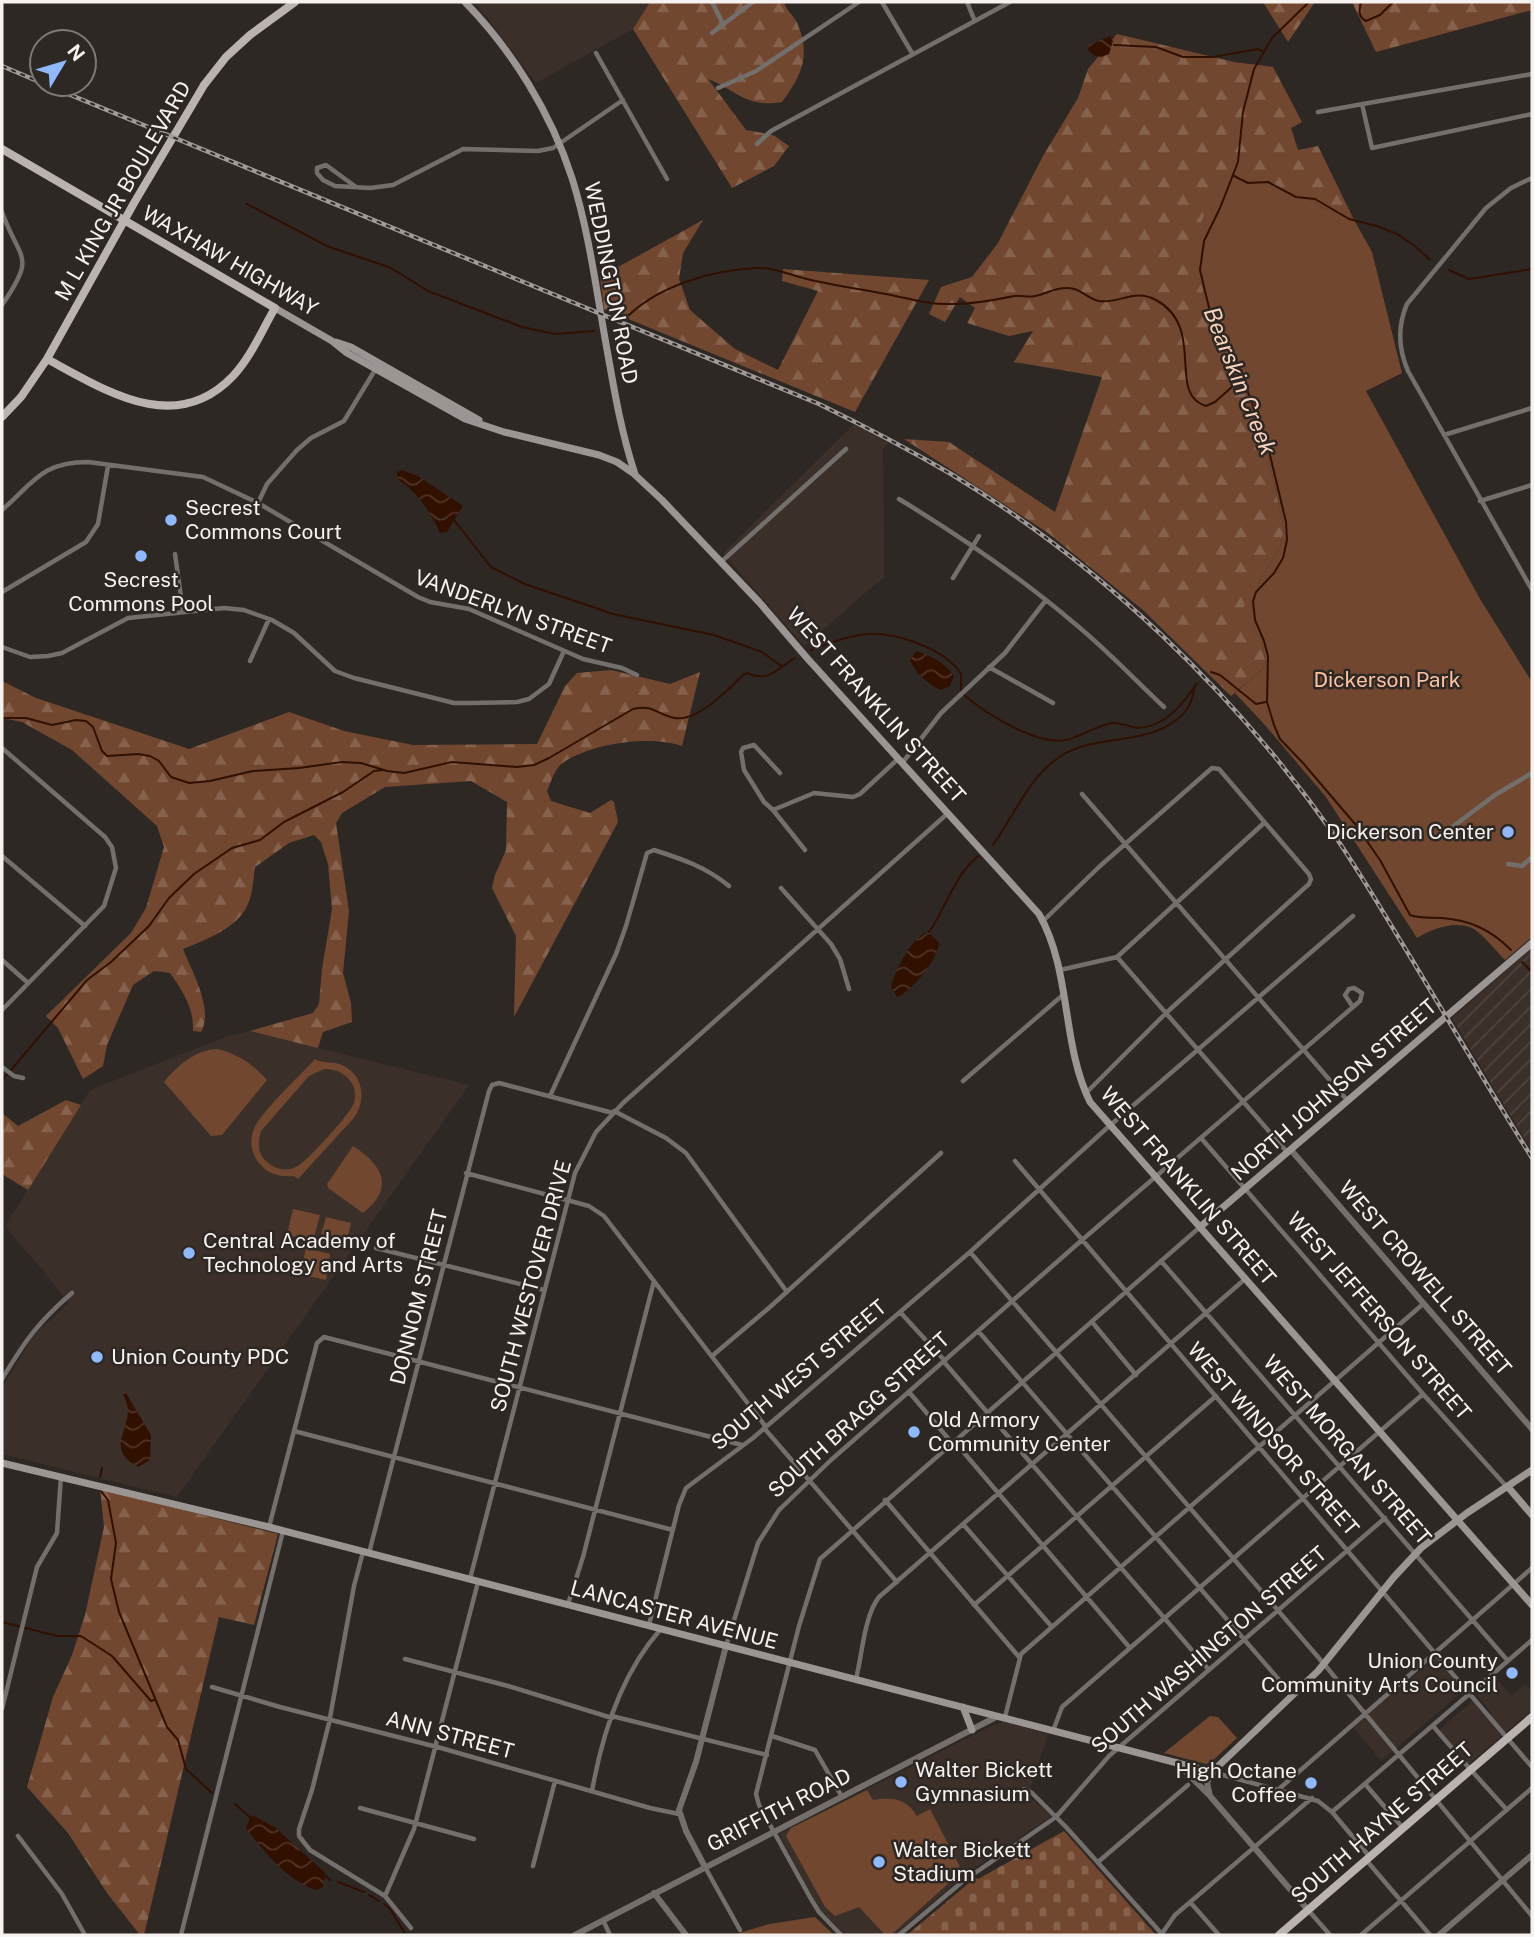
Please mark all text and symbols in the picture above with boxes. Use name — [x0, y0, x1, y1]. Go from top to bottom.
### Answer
north arrow — [28, 28, 98, 98]
text: N — [63, 40, 90, 65]
street label: M L KING JR BOULEVARD — [49, 76, 196, 305]
street label: WEDDINGTON ROAD — [580, 180, 643, 386]
street label: WAXHAW HIGHWAY — [138, 200, 323, 321]
water label: Bearskin Creek — [1198, 303, 1283, 459]
place label: Secrest Commons Court — [185, 495, 342, 544]
marker: Secrest Commons Court — [163, 512, 179, 528]
marker: Secrest Commons Pool — [133, 548, 149, 564]
street label: VANDERLYN STREET — [411, 564, 615, 659]
place label: Secrest Commons Pool — [68, 567, 214, 616]
street label: WEST FRANKLIN STREET — [782, 602, 971, 808]
park label: Dickerson Park — [1314, 667, 1461, 692]
place label: Dickerson Center — [1326, 819, 1494, 844]
marker: Dickerson Center — [1500, 824, 1516, 840]
street label: NORTH JOHNSON STREET — [1226, 994, 1441, 1186]
street label: WEST FRANKLIN STREET — [1095, 1081, 1281, 1290]
street label: SOUTH WESTOVER DRIVE — [485, 1157, 576, 1414]
street label: WEST CROWELL STREET — [1334, 1175, 1517, 1380]
street label: DONNOM STREET — [385, 1206, 452, 1387]
street label: WEST JEFFERSON STREET — [1282, 1207, 1476, 1425]
place label: Central Academy of Technology and Arts — [203, 1228, 403, 1277]
marker: Central Academy of Technology and Arts — [181, 1245, 197, 1261]
street label: SOUTH WEST STREET — [706, 1294, 891, 1455]
street label: SOUTH BRAGG STREET — [763, 1327, 954, 1503]
street label: WEST WINDSOR STREET — [1183, 1337, 1364, 1540]
place label: Union County PDC — [111, 1344, 289, 1369]
marker: Union County PDC — [89, 1349, 105, 1365]
street label: WEST MORGAN STREET — [1258, 1350, 1437, 1550]
place label: Old Armory Community Center — [928, 1407, 1111, 1456]
marker: Old Armory Community Center — [906, 1424, 922, 1440]
street label: SOUTH WASHINGTON STREET — [1086, 1541, 1331, 1759]
street label: LANCASTER AVENUE — [568, 1575, 781, 1654]
place label: Union County Community Arts Council — [1261, 1648, 1498, 1697]
marker: Union County Community Arts Council — [1504, 1665, 1520, 1681]
street label: ANN STREET — [384, 1705, 517, 1764]
street label: SOUTH HAYNE STREET — [1286, 1737, 1478, 1908]
place label: Walter Bickett Gymnasium — [915, 1757, 1053, 1806]
place label: High Octane Coffee — [1176, 1758, 1297, 1807]
street label: GRIFFITH ROAD — [703, 1762, 855, 1857]
marker: Walter Bickett Gymnasium — [893, 1774, 909, 1790]
marker: High Octane Coffee — [1303, 1775, 1319, 1791]
place label: Walter Bickett Stadium — [893, 1837, 1031, 1886]
marker: Walter Bickett Stadium — [871, 1854, 887, 1870]

